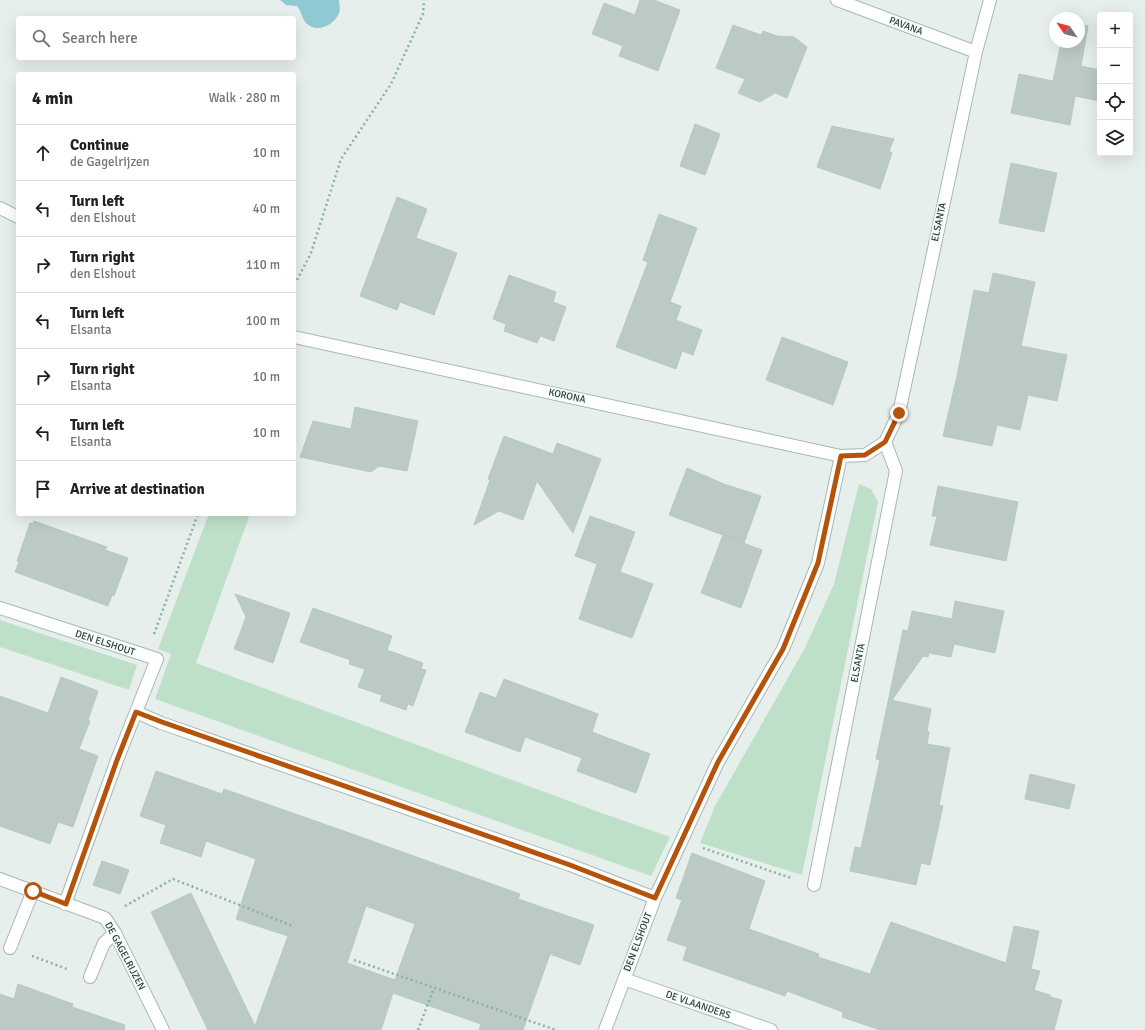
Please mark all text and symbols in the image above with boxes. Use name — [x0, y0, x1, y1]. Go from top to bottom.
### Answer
north arrow — [1049, 12, 1085, 48]
map controls — [1097, 12, 1133, 156]
button: + — [1097, 12, 1133, 48]
street label: PAVANA — [888, 14, 924, 38]
search box — [16, 16, 296, 60]
icon: search — [30, 27, 52, 49]
text: Search here — [62, 29, 138, 47]
button: − — [1097, 48, 1133, 84]
button: locate — [1097, 84, 1133, 120]
text: 4 min — [32, 88, 73, 109]
text: Walk · 280 m — [209, 90, 280, 106]
button: layers — [1097, 120, 1133, 156]
text: Continue — [70, 136, 129, 154]
icon: ahead — [32, 142, 54, 164]
text: 10 m — [253, 145, 280, 161]
text: de Gagelrijzen — [70, 154, 150, 170]
text: Turn left — [70, 192, 124, 210]
icon: left — [32, 198, 54, 220]
text: 40 m — [253, 201, 280, 217]
street label: ELSANTA — [929, 201, 949, 243]
text: den Elshout — [70, 210, 136, 226]
text: Turn right — [70, 248, 135, 266]
icon: right — [32, 254, 54, 276]
text: 110 m — [246, 257, 280, 273]
text: den Elshout — [70, 266, 136, 282]
text: Turn left — [70, 304, 124, 322]
icon: left — [32, 310, 54, 332]
text: 100 m — [246, 313, 280, 329]
text: Elsanta — [70, 322, 112, 338]
text: Turn right — [70, 360, 135, 378]
icon: right — [32, 366, 54, 388]
text: 10 m — [253, 369, 280, 385]
text: Elsanta — [70, 378, 112, 394]
street label: KORONA — [547, 386, 587, 406]
route end — [890, 404, 908, 422]
text: Turn left — [70, 416, 124, 434]
icon: left — [32, 422, 54, 444]
text: 10 m — [253, 425, 280, 441]
text: Elsanta — [70, 434, 112, 450]
icon: arrive — [32, 478, 54, 500]
text: Arrive at destination — [70, 480, 205, 498]
street label: DEN ELSHOUT — [73, 628, 137, 658]
street label: ELSANTA — [848, 642, 868, 684]
route start — [24, 882, 42, 900]
street label: DEN ELSHOUT — [621, 911, 655, 973]
street label: DE GAGELRIJZEN — [102, 920, 148, 992]
street label: DE VLAANDERS — [664, 988, 732, 1022]

